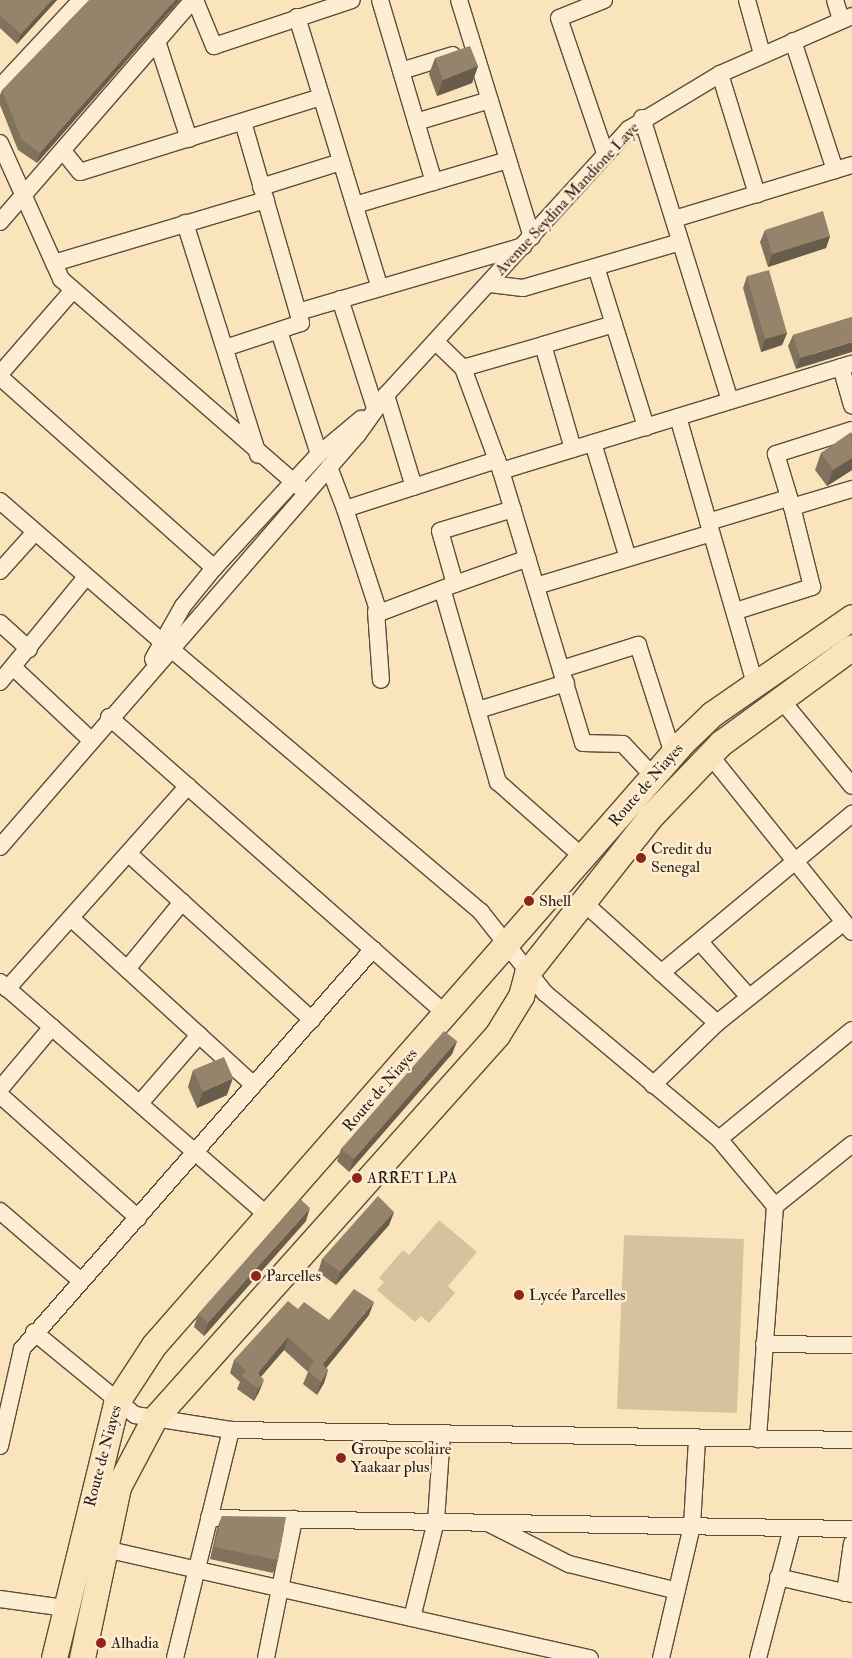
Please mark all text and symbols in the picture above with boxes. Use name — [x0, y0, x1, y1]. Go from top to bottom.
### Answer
street label: Avenue Seydina Mandione Laye — [491, 118, 643, 280]
street label: Route de Niayes — [605, 739, 687, 831]
place label: Credit du Senegal — [651, 839, 712, 877]
marker: Credit du Senegal — [635, 852, 647, 864]
place label: Shell — [539, 891, 571, 911]
marker: Shell — [523, 895, 535, 907]
street label: Route de Niayes — [339, 1044, 421, 1136]
place label: ARRET LPA — [367, 1168, 457, 1188]
marker: ARRET LPA — [351, 1172, 363, 1184]
place label: Parcelles — [266, 1266, 321, 1286]
marker: Parcelles — [250, 1270, 262, 1282]
place label: Lycée Parcelles — [529, 1285, 626, 1305]
marker: Lycée Parcelles — [513, 1289, 525, 1301]
street label: Route de Niayes — [80, 1403, 126, 1509]
place label: Groupe scolaire Yaakaar plus — [351, 1439, 452, 1477]
marker: Groupe scolaire Yaakaar plus — [335, 1452, 347, 1464]
place label: Alhadia — [111, 1633, 159, 1653]
marker: Alhadia — [95, 1637, 107, 1649]

